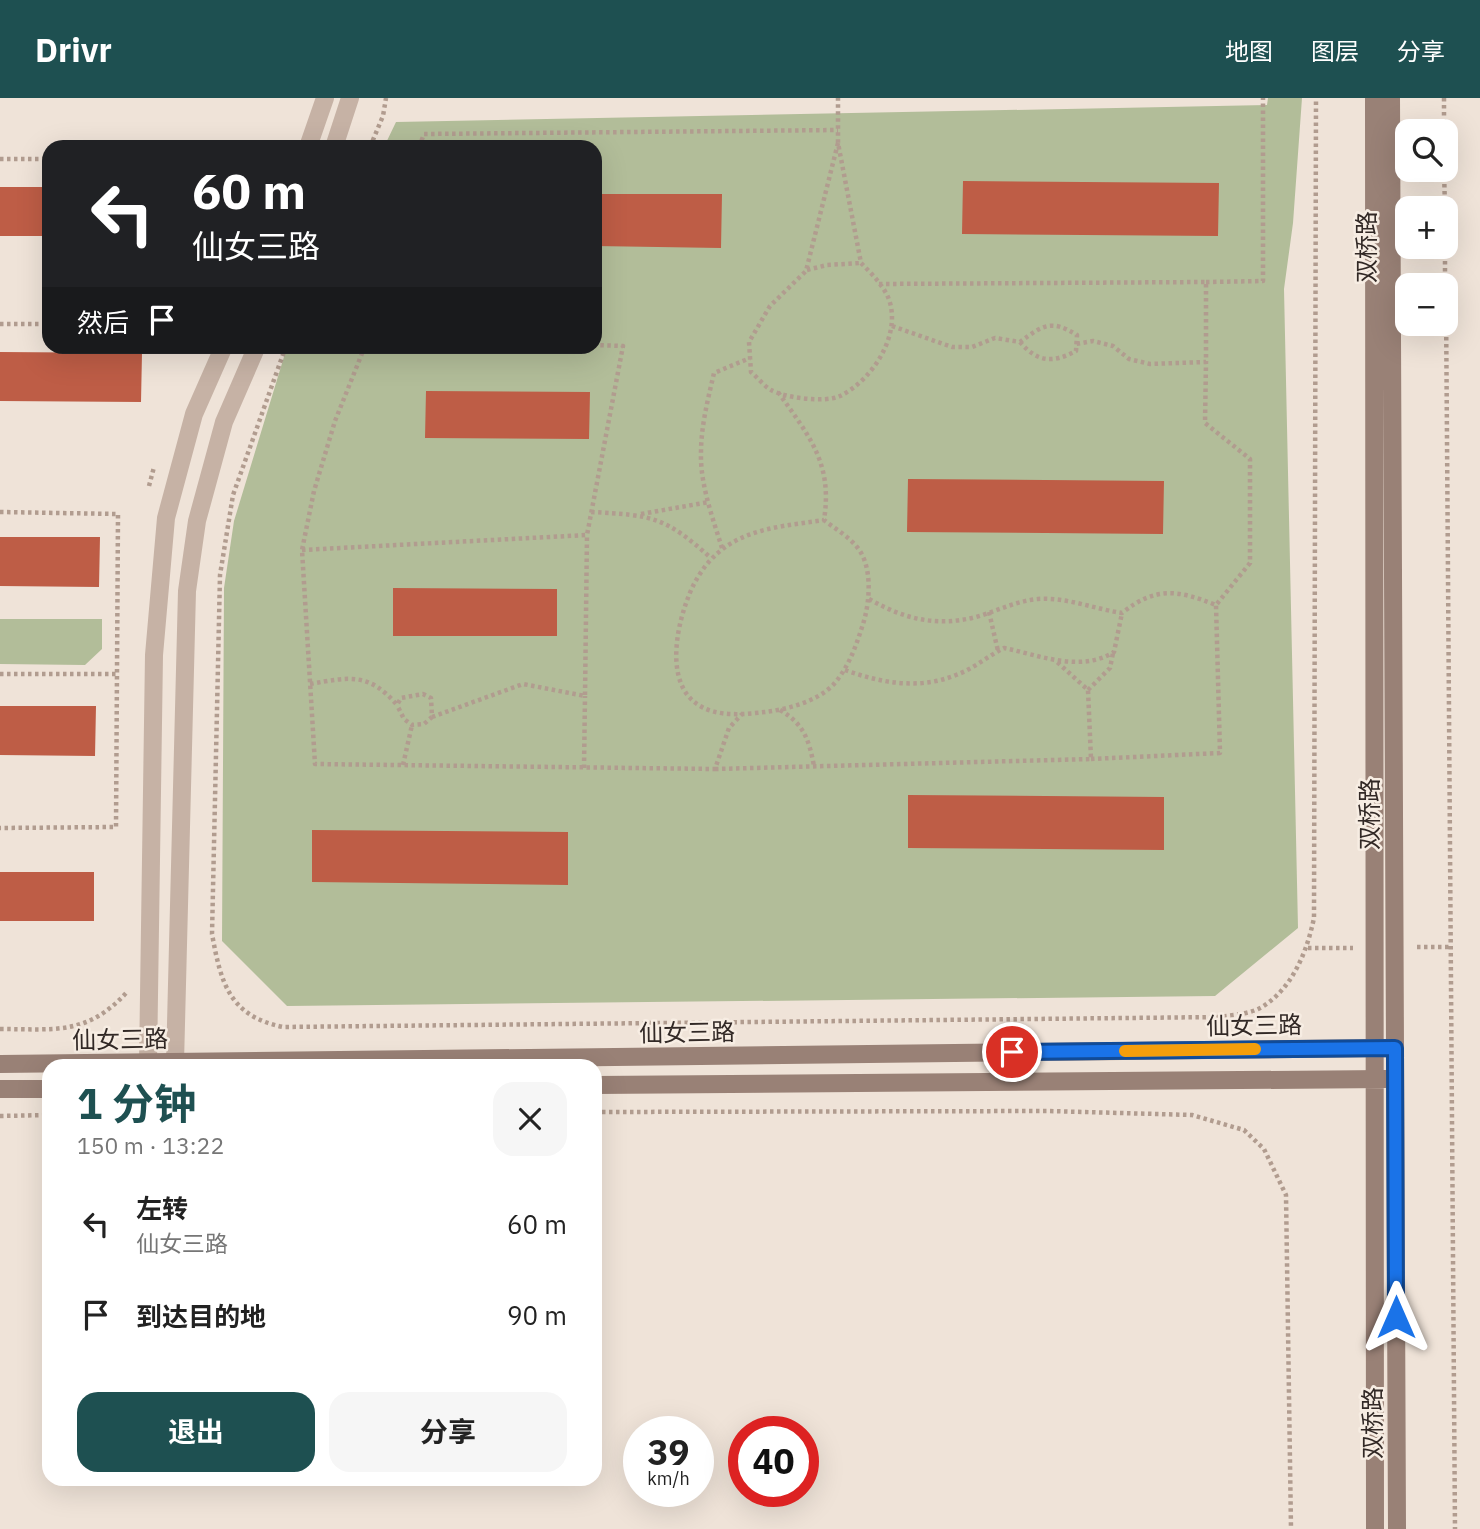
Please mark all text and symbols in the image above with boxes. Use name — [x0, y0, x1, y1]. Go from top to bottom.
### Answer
text: Drivr — [35, 28, 112, 71]
text: 地图 — [1225, 35, 1273, 67]
text: 图层 — [1311, 35, 1359, 67]
text: 分享 — [1397, 35, 1445, 67]
map controls — [1395, 119, 1458, 336]
button: search — [1395, 119, 1458, 182]
text: 60 m — [192, 159, 306, 222]
icon: left — [77, 168, 168, 259]
button: + — [1395, 196, 1458, 259]
street label: 双桥路 — [1350, 211, 1382, 283]
text: 仙女三路 — [192, 225, 320, 267]
button: − — [1395, 273, 1458, 336]
icon: arrive — [143, 301, 181, 339]
text: 然后 — [77, 305, 129, 339]
street label: 双桥路 — [1353, 778, 1385, 850]
street label: 仙女三路 — [1206, 1008, 1302, 1042]
street label: 仙女三路 — [639, 1015, 735, 1049]
street label: 仙女三路 — [72, 1022, 168, 1056]
pin — [982, 1022, 1042, 1082]
icon: arrive — [993, 1033, 1031, 1071]
text: 1 分钟 — [77, 1076, 196, 1131]
button: close — [493, 1082, 567, 1156]
text: 150 m · 13:22 — [77, 1130, 224, 1160]
text: 左转 — [136, 1191, 188, 1225]
icon: left — [77, 1205, 115, 1243]
text: 60 m — [507, 1207, 567, 1241]
text: 仙女三路 — [136, 1228, 228, 1258]
position arrow — [1359, 1280, 1433, 1354]
icon: arrive — [77, 1296, 115, 1334]
text: 90 m — [507, 1298, 567, 1332]
text: 到达目的地 — [136, 1299, 266, 1333]
street label: 双桥路 — [1356, 1387, 1388, 1459]
button: 退出 — [77, 1392, 315, 1472]
button: 分享 — [329, 1392, 567, 1472]
speed limit sign: 40 — [728, 1416, 819, 1507]
text: 39 — [647, 1429, 690, 1475]
text: km/h — [647, 1467, 690, 1490]

